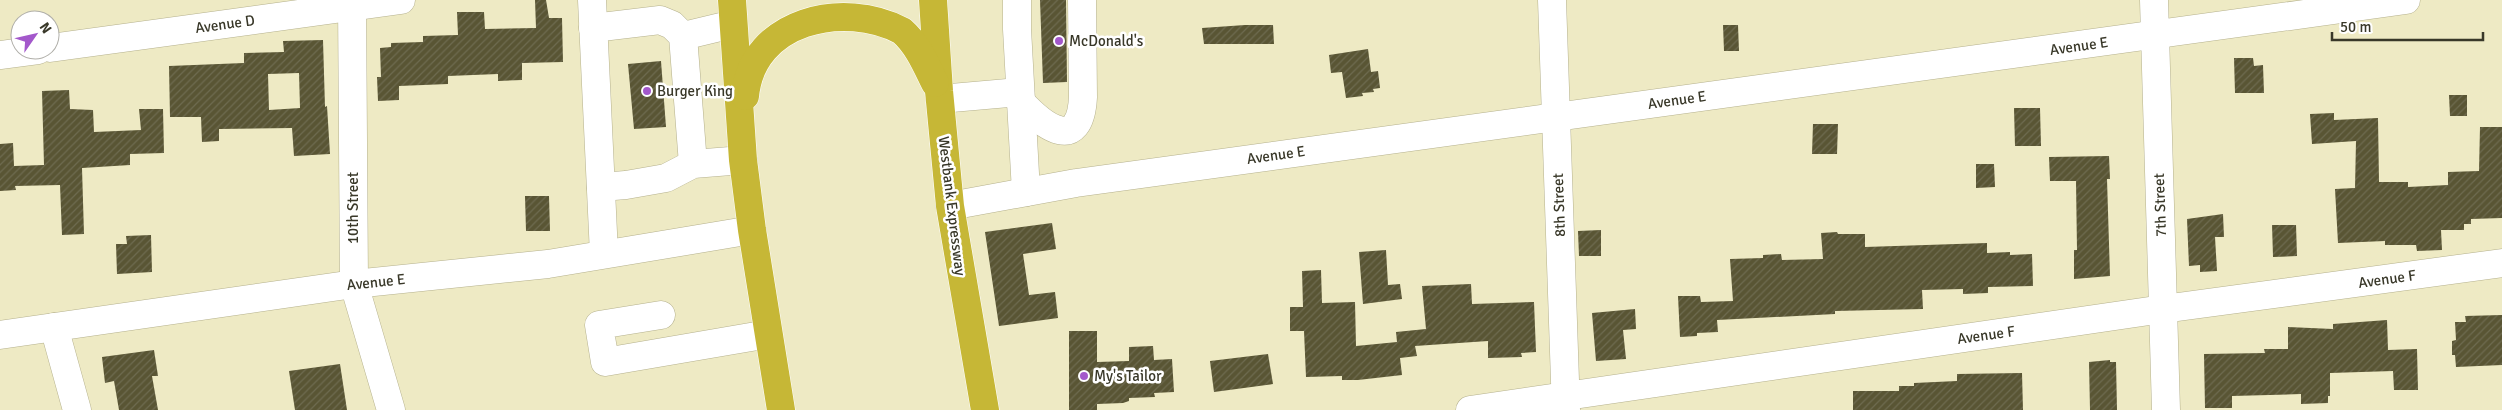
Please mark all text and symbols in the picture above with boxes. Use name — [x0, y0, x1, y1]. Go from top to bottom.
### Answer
north arrow — [10, 10, 60, 60]
scale bar — [2332, 10, 2483, 42]
street label: Avenue D — [194, 11, 256, 37]
text: 50 m — [2340, 18, 2371, 36]
text: N — [36, 19, 55, 37]
place label: McDonald's — [1069, 32, 1144, 50]
street label: Avenue E — [2049, 33, 2109, 59]
marker: McDonald's — [1053, 35, 1065, 47]
place label: Burger King — [657, 82, 733, 100]
marker: Burger King — [641, 85, 653, 97]
street label: Avenue E — [1647, 87, 1707, 113]
street label: Westbank Expressway — [935, 135, 969, 277]
street label: Avenue E — [1246, 142, 1306, 168]
street label: 10th Street — [344, 172, 362, 244]
street label: 8th Street — [1549, 173, 1569, 237]
street label: 7th Street — [2150, 173, 2170, 237]
street label: Avenue F — [2357, 266, 2417, 292]
street label: Avenue E — [346, 270, 406, 294]
street label: Avenue F — [1956, 322, 2016, 348]
place label: My's Tailor — [1094, 367, 1162, 385]
marker: My's Tailor — [1078, 370, 1090, 382]

